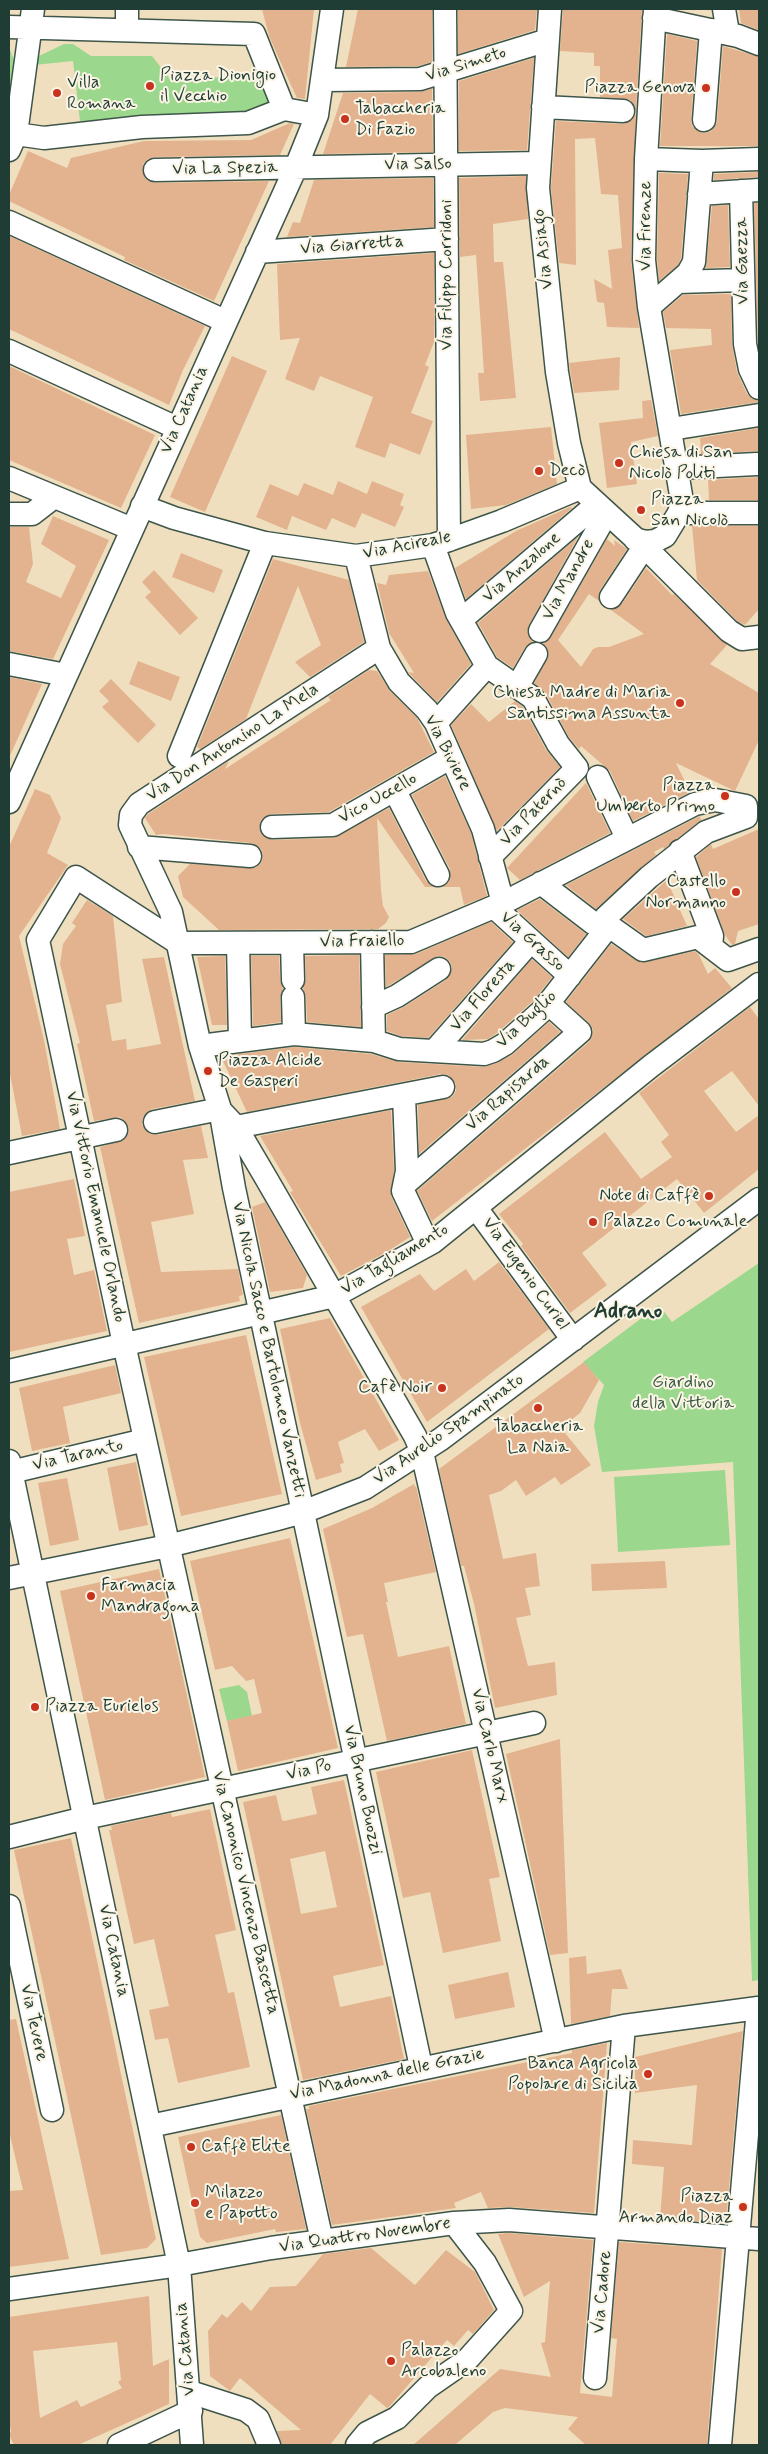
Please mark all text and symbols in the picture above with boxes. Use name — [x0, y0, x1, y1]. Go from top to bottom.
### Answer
street label: Via Simeto — [423, 42, 509, 88]
place label: Piazza Dionigio il Vecchio — [160, 65, 276, 108]
place label: Villa Romana — [67, 72, 135, 115]
place label: Piazza Genova — [585, 77, 696, 99]
marker: Piazza Dionigio il Vecchio — [144, 80, 156, 92]
marker: Piazza Genova — [700, 82, 712, 94]
marker: Villa Romana — [51, 87, 63, 99]
place label: Tabaccheria Di Fazio — [355, 98, 445, 140]
marker: Tabaccheria Di Fazio — [339, 113, 351, 125]
street label: Via Salso — [384, 154, 452, 176]
street label: Via La Spezia — [172, 157, 278, 181]
street label: Via Firenze — [635, 181, 657, 271]
street label: Via Filippo Corridoni — [436, 199, 458, 351]
street label: Via Asiago — [529, 208, 559, 290]
street label: Via Gaezza — [731, 217, 755, 305]
street label: Via Giarretta — [299, 232, 405, 260]
street label: Via Catania — [156, 363, 214, 457]
place label: Chiesa di San Nicolò Politi — [629, 442, 733, 484]
marker: Chiesa di San Nicolò Politi — [613, 457, 625, 469]
place label: Decò — [549, 460, 585, 482]
marker: Decò — [533, 465, 545, 477]
place label: Piazza San Nicolò — [651, 489, 728, 532]
marker: Piazza San Nicolò — [635, 504, 647, 516]
street label: Via Acireale — [361, 527, 453, 565]
street label: Via Anzalone — [478, 528, 566, 608]
street label: Via Mandre — [538, 536, 600, 624]
street label: Via Don Antonino La Mela — [143, 679, 323, 807]
place label: Chiesa Madre di Maria Santissima Assunta — [493, 682, 670, 724]
marker: Chiesa Madre di Maria Santissima Assunta — [674, 697, 686, 709]
street label: Via Biviere — [419, 711, 475, 795]
street label: Vico Uccello — [335, 769, 421, 829]
street label: Via Paternò — [496, 773, 572, 851]
place label: Piazza Umberto Primo — [596, 775, 715, 818]
marker: Piazza Umberto Primo — [719, 790, 731, 802]
place label: Castello Normanno — [646, 871, 726, 914]
marker: Castello Normanno — [730, 886, 742, 898]
street label: Via Grasso — [495, 907, 569, 977]
street label: Via Fraiello — [319, 930, 405, 954]
street label: Via Floresta — [446, 955, 520, 1037]
street label: Via Buglio — [492, 986, 562, 1054]
place label: Piazza Alcide De Gasperi — [218, 1050, 322, 1092]
street label: Via Rapisarda — [461, 1052, 555, 1136]
marker: Piazza Alcide De Gasperi — [202, 1065, 214, 1077]
street label: Via Vittorio Emanuele Orlando — [60, 1090, 130, 1324]
place label: Note di Caffè — [599, 1185, 699, 1207]
marker: Note di Caffè — [703, 1190, 715, 1202]
street label: Via Nicola Sacco e Bartolomeo Vanzetti — [226, 1200, 310, 1500]
place label: Palazzo Comunale — [603, 1211, 747, 1233]
street label: Via Eugenio Curiel — [477, 1213, 573, 1335]
marker: Palazzo Comunale — [587, 1216, 599, 1228]
street label: Via Tagliamento — [337, 1219, 453, 1301]
district label: Adrano — [594, 1299, 662, 1325]
street label: Via Aurelio Spampinato — [369, 1370, 529, 1490]
park label: Giardino della Vittoria — [632, 1372, 734, 1415]
place label: Cafè Noir — [358, 1377, 432, 1399]
marker: Cafè Noir — [436, 1382, 448, 1394]
marker: Tabaccheria La Naia — [532, 1402, 544, 1414]
place label: Tabaccheria La Naia — [493, 1416, 583, 1458]
street label: Via Taranto — [31, 1435, 125, 1477]
place label: Farmacia Mandragona — [101, 1575, 200, 1618]
marker: Farmacia Mandragona — [85, 1590, 97, 1602]
street label: Via Carlo Marx — [465, 1687, 513, 1805]
place label: Piazza Eurielos — [45, 1696, 158, 1718]
marker: Piazza Eurielos — [29, 1701, 41, 1713]
street label: Via Bruno Buozzi — [338, 1723, 386, 1857]
street label: Via Po — [284, 1756, 334, 1786]
street label: Via Canonico Vincenzo Bascetta — [206, 1769, 284, 2017]
street label: Via Catania — [93, 1903, 133, 1999]
street label: Via Tevere — [14, 1983, 52, 2063]
street label: Via Madonna delle Grazie — [288, 2044, 486, 2106]
place label: Banca Agricola Popolare di Sicilia — [508, 2053, 638, 2096]
marker: Banca Agricola Popolare di Sicilia — [642, 2068, 654, 2080]
place label: Caffè Elite — [201, 2136, 291, 2158]
marker: Caffè Elite — [185, 2141, 197, 2153]
place label: Milazzo e Papotto — [205, 2182, 278, 2224]
place label: Piazza Armando Diaz — [619, 2186, 733, 2228]
marker: Milazzo e Papotto — [189, 2197, 201, 2209]
marker: Piazza Armando Diaz — [737, 2201, 749, 2213]
street label: Via Quattro Novembre — [278, 2213, 452, 2259]
street label: Via Cadore — [589, 2249, 617, 2335]
street label: Via Catania — [171, 2301, 201, 2397]
place label: Palazzo Arcobaleno — [401, 2340, 486, 2382]
marker: Palazzo Arcobaleno — [385, 2355, 397, 2367]

